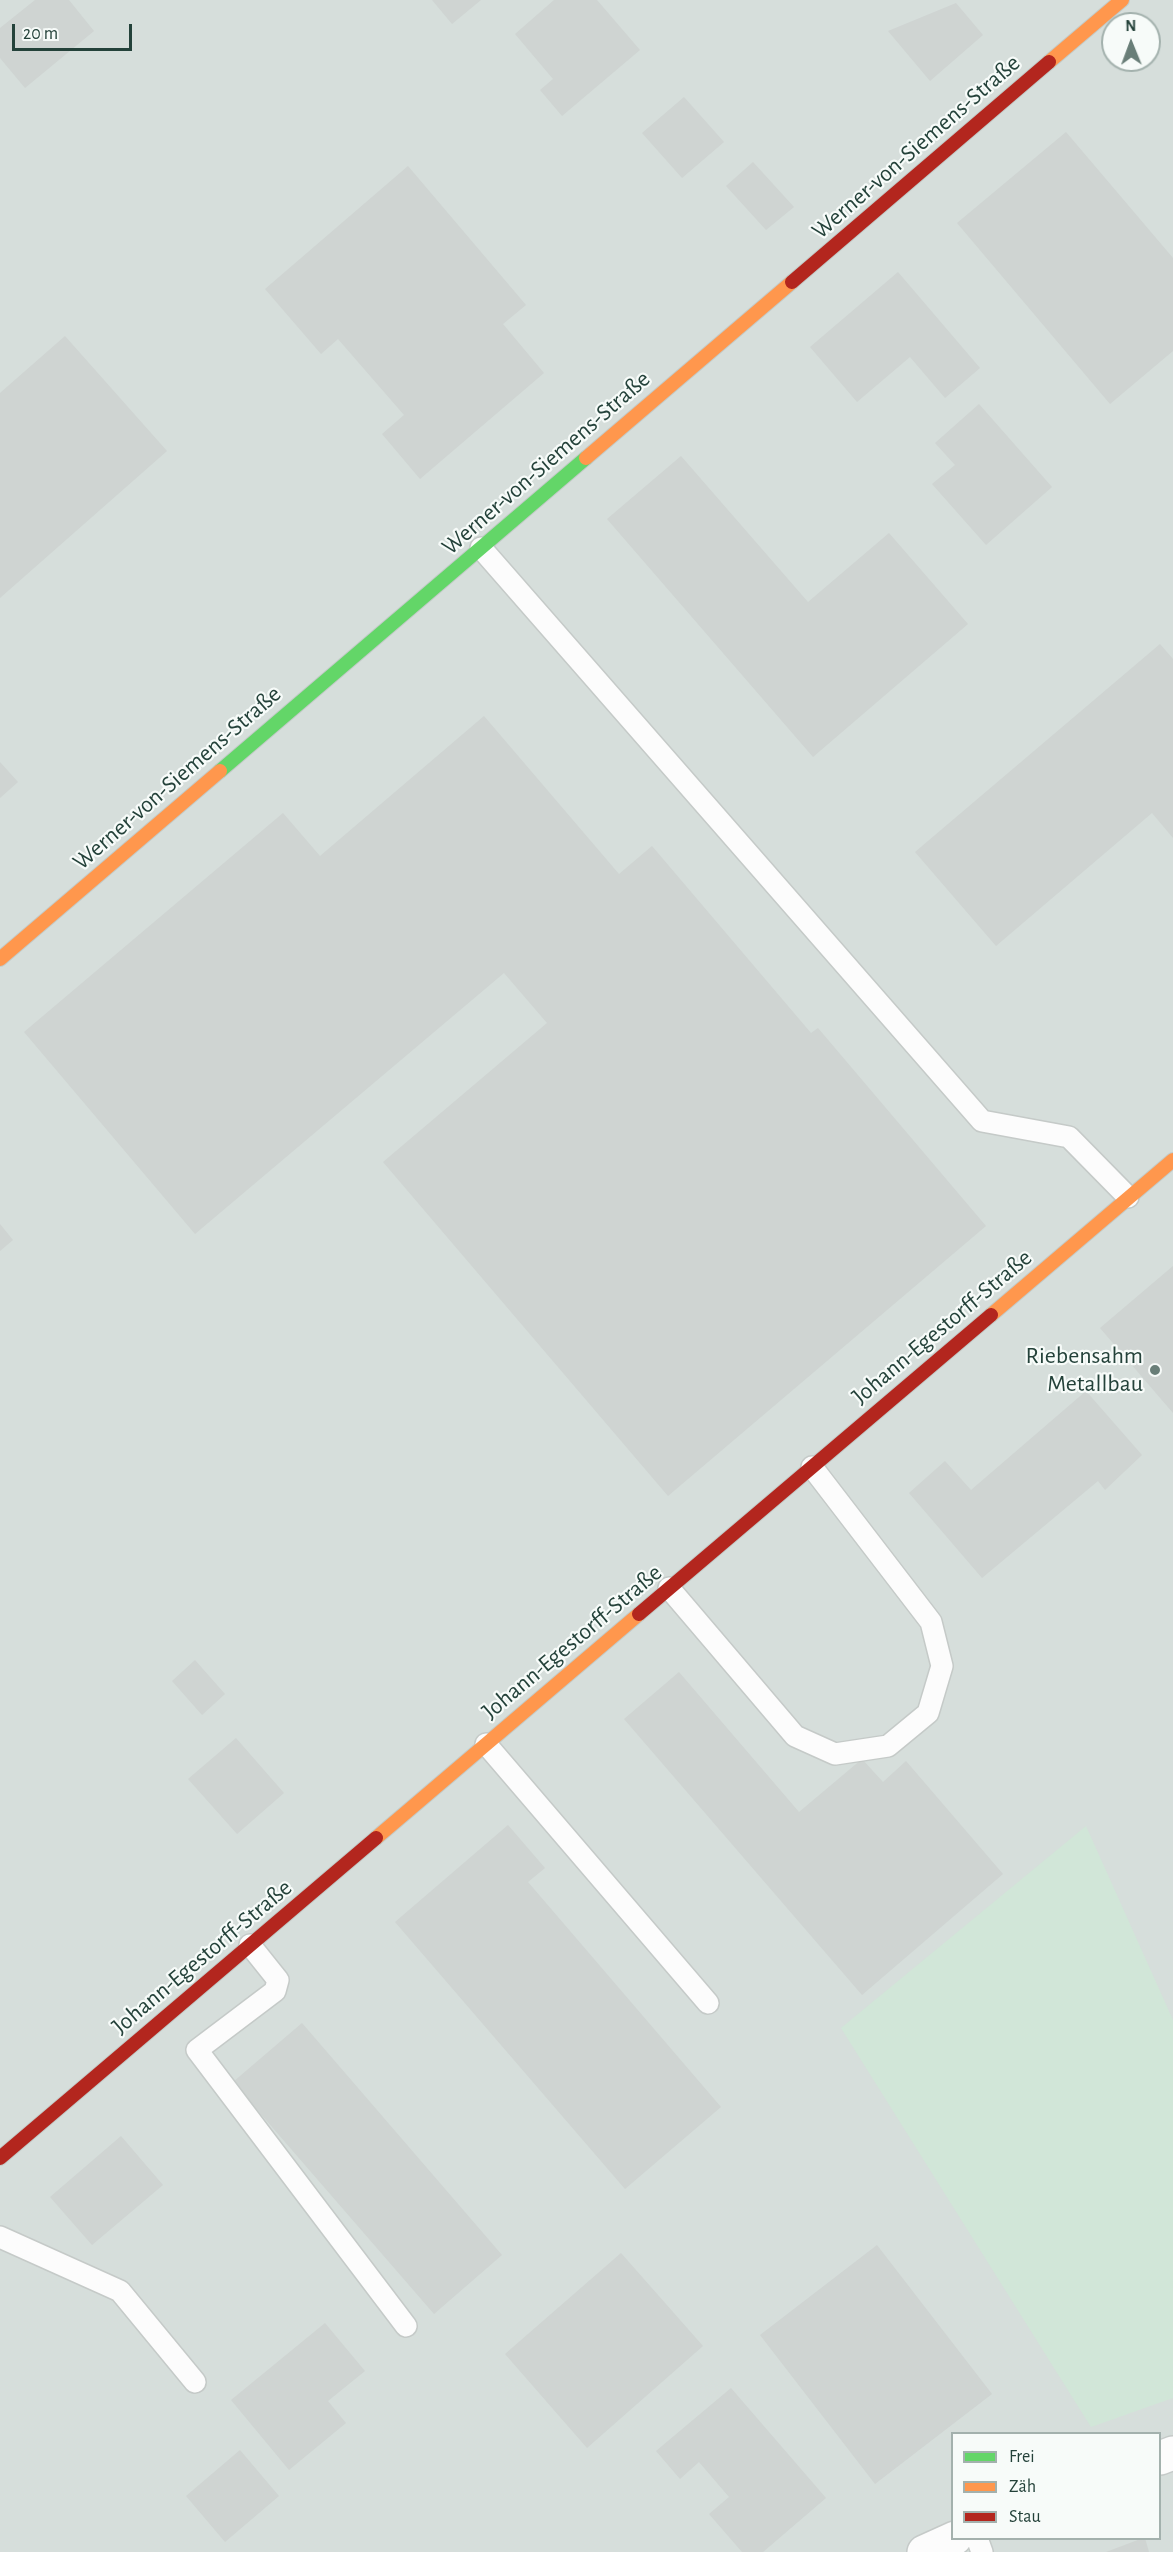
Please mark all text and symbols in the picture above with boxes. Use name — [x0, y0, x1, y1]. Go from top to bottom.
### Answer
scale bar — [15, 12, 135, 50]
north arrow — [1101, 12, 1161, 72]
text: N — [1125, 18, 1136, 34]
text: 20 m — [23, 25, 58, 43]
street label: Werner-von-Siemens-Straße — [806, 49, 1026, 245]
street label: Werner-von-Siemens-Straße — [436, 365, 656, 561]
street label: Werner-von-Siemens-Straße — [67, 680, 287, 876]
street label: Johann-Egestorff-Straße — [846, 1243, 1038, 1411]
place label: Riebensahm Metallbau — [1026, 1342, 1143, 1398]
marker: Riebensahm Metallbau — [1148, 1363, 1162, 1377]
street label: Johann-Egestorff-Straße — [476, 1558, 668, 1726]
street label: Johann-Egestorff-Straße — [106, 1873, 298, 2041]
legend — [951, 2432, 1161, 2540]
text: Frei — [1009, 2448, 1035, 2466]
text: Zäh — [1009, 2478, 1036, 2496]
text: Stau — [1009, 2508, 1041, 2526]

